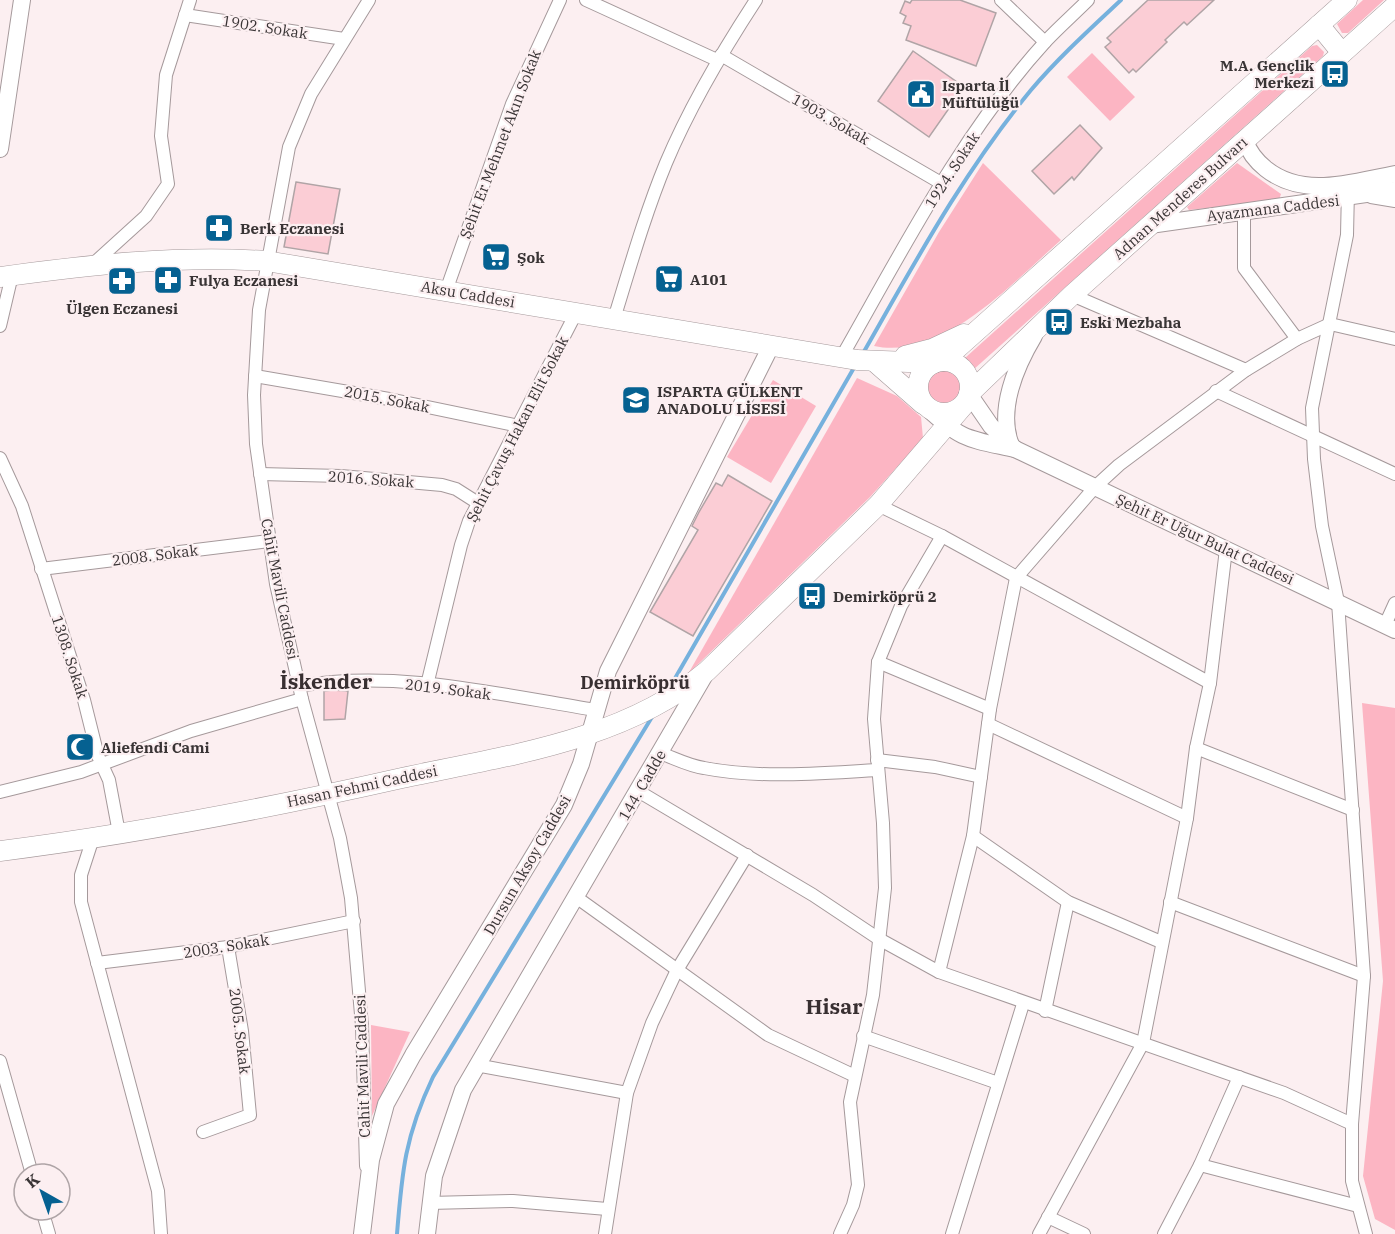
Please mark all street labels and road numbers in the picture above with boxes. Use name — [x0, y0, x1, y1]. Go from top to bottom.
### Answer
street label: 1902. Sokak — [221, 11, 309, 43]
street label: Şehit Er Mehmet Akın Sokak — [455, 47, 545, 241]
street label: 1903. Sokak — [789, 89, 873, 149]
street label: 1924. Sokak — [920, 128, 984, 211]
street label: Adnan Menderes Bulvarı — [1109, 132, 1251, 263]
street label: Ayazmana Caddesi — [1206, 190, 1341, 226]
street label: Aksu Caddesi — [420, 276, 517, 312]
street label: Şehit Çavuş Hakan Elit Sokak — [462, 333, 572, 525]
street label: 2015. Sokak — [343, 381, 431, 417]
street label: 2016. Sokak — [327, 467, 415, 492]
street label: Şehit Er Uğur Bulat Caddesi — [1113, 489, 1297, 589]
street label: Cahit Mavili Caddesi — [257, 517, 303, 661]
street label: 2008. Sokak — [111, 540, 199, 570]
street label: 1308. Sokak — [48, 613, 92, 701]
street label: 2019. Sokak — [404, 674, 492, 704]
street label: 144. Cadde — [614, 746, 670, 824]
street label: Hasan Fehmi Caddesi — [285, 761, 439, 811]
street label: Dursun Aksoy Caddesi — [479, 791, 575, 938]
street label: 2003. Sokak — [182, 930, 270, 962]
street label: 2005. Sokak — [225, 987, 255, 1075]
street label: Cahit Mavili Caddesi — [350, 994, 374, 1138]

